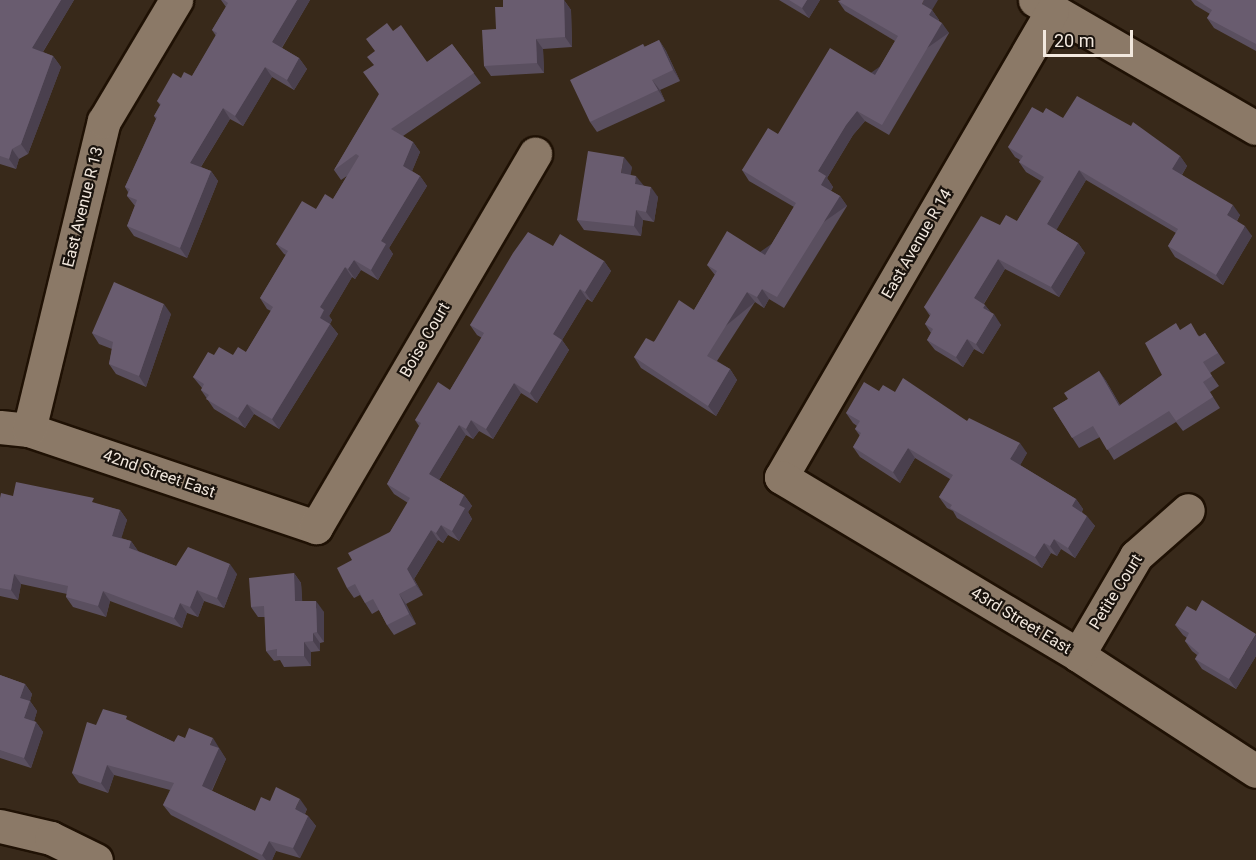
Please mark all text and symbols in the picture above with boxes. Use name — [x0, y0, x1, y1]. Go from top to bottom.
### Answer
scale bar — [1046, 18, 1136, 56]
text: 20 m — [1054, 30, 1094, 51]
street label: East Avenue R 13 — [59, 145, 107, 269]
street label: East Avenue R 14 — [878, 186, 956, 302]
street label: Boise Court — [396, 299, 454, 381]
street label: 42nd Street East — [100, 446, 218, 502]
street label: Petite Court — [1085, 551, 1147, 633]
street label: 43rd Street East — [967, 583, 1075, 659]

